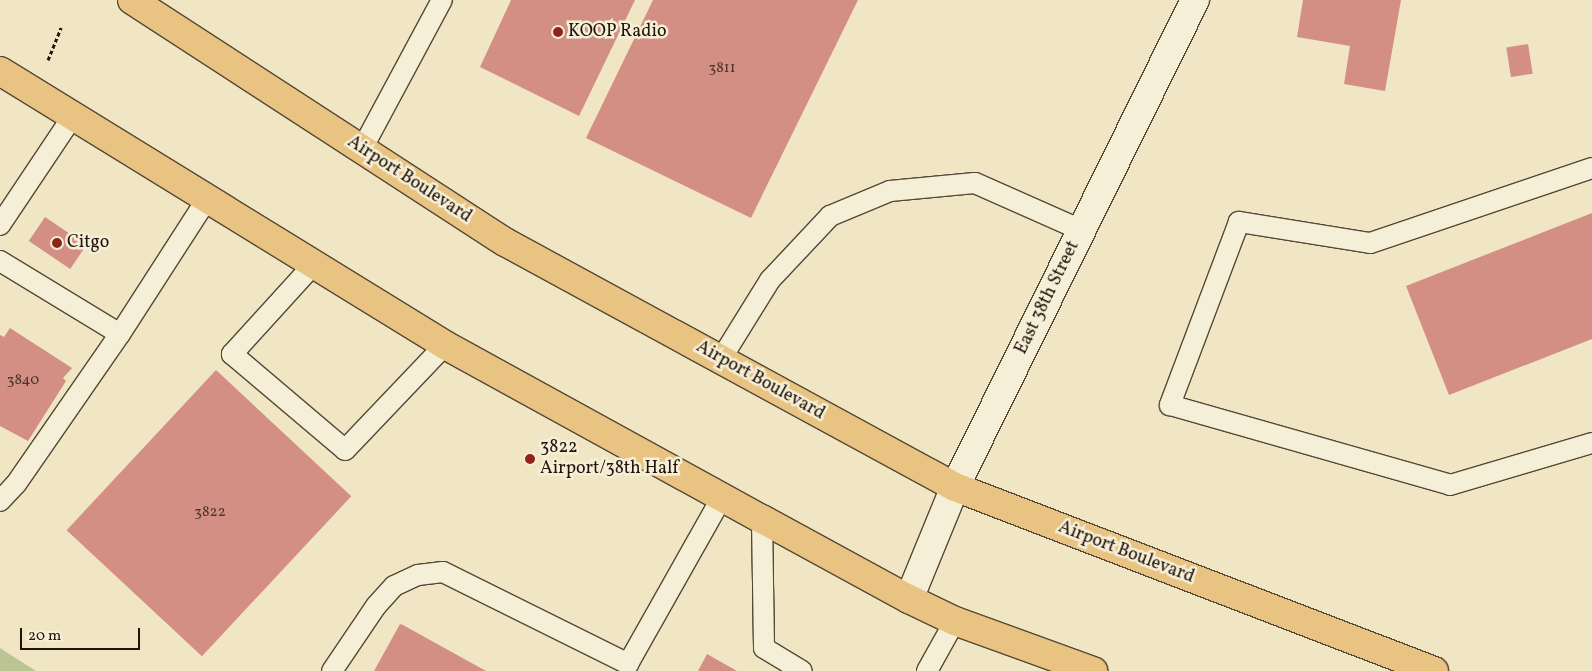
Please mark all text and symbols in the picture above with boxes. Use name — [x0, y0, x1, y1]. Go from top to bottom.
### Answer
place label: KOOP Radio — [568, 21, 666, 43]
marker: KOOP Radio — [552, 26, 564, 38]
house number: 3811 — [709, 60, 735, 78]
street label: Airport Boulevard — [343, 132, 475, 228]
place label: Citgo — [67, 232, 109, 254]
marker: Citgo — [51, 237, 63, 249]
street label: East 38th Street — [1011, 238, 1085, 358]
street label: Airport Boulevard — [692, 337, 828, 425]
house number: 3840 — [7, 372, 39, 390]
place label: 3822 Airport/38th Half — [540, 438, 678, 480]
marker: 3822 Airport/38th Half — [524, 453, 536, 465]
house number: 3822 — [194, 504, 226, 522]
street label: Airport Boulevard — [1055, 517, 1197, 589]
scale bar — [22, 618, 142, 650]
text: 20 m — [28, 626, 61, 647]

